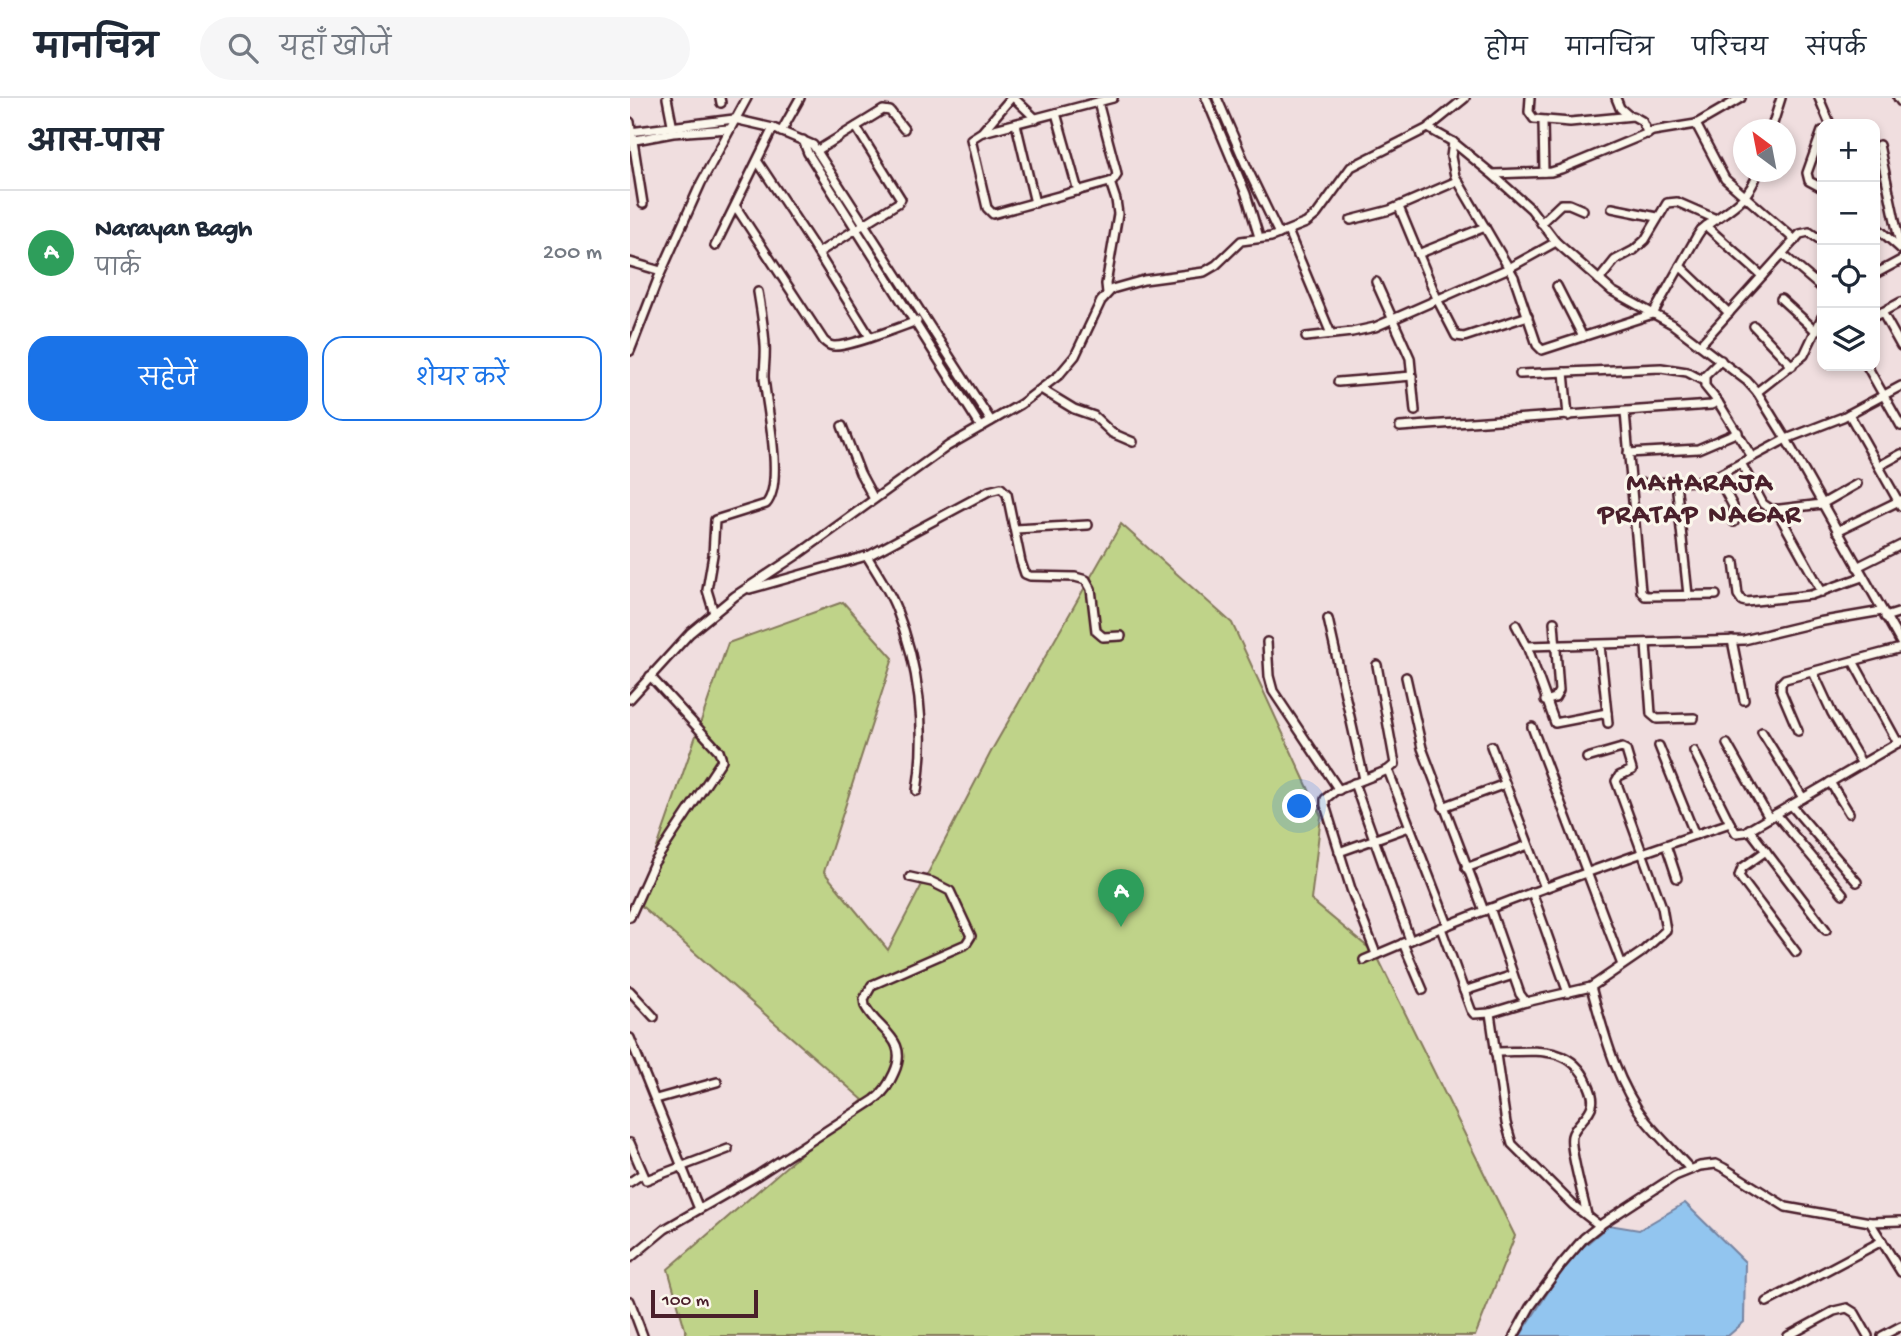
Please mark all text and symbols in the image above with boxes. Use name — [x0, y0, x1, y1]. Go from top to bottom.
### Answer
search box — [200, 17, 690, 80]
icon: search — [224, 29, 262, 67]
text: मानचित्र — [35, 32, 158, 70]
text: यहाँ खोजें — [280, 35, 391, 66]
text: होम — [1485, 36, 1528, 65]
text: मानचित्र — [1566, 36, 1654, 65]
text: परिचय — [1692, 36, 1768, 65]
text: संपर्क — [1806, 36, 1866, 65]
north arrow — [1733, 119, 1796, 182]
map controls — [1817, 119, 1880, 371]
button: + — [1817, 119, 1880, 182]
text: आस-पास — [28, 128, 162, 163]
button: − — [1817, 182, 1880, 245]
text: Narayan Bagh — [95, 215, 252, 246]
text: A — [44, 240, 58, 267]
text: 200 m — [543, 240, 602, 267]
button: locate — [1817, 245, 1880, 308]
text: पार्क — [95, 257, 140, 284]
button: layers — [1817, 308, 1880, 371]
button: सहेजें — [28, 336, 308, 421]
button: शेयर करें — [322, 336, 602, 421]
district label: MAHARAJA PRATAP NAGAR — [1596, 468, 1802, 533]
your location — [1282, 789, 1316, 823]
pin: A — [1098, 869, 1144, 927]
scale bar — [651, 1287, 758, 1319]
text: 100 m — [662, 1290, 709, 1313]

